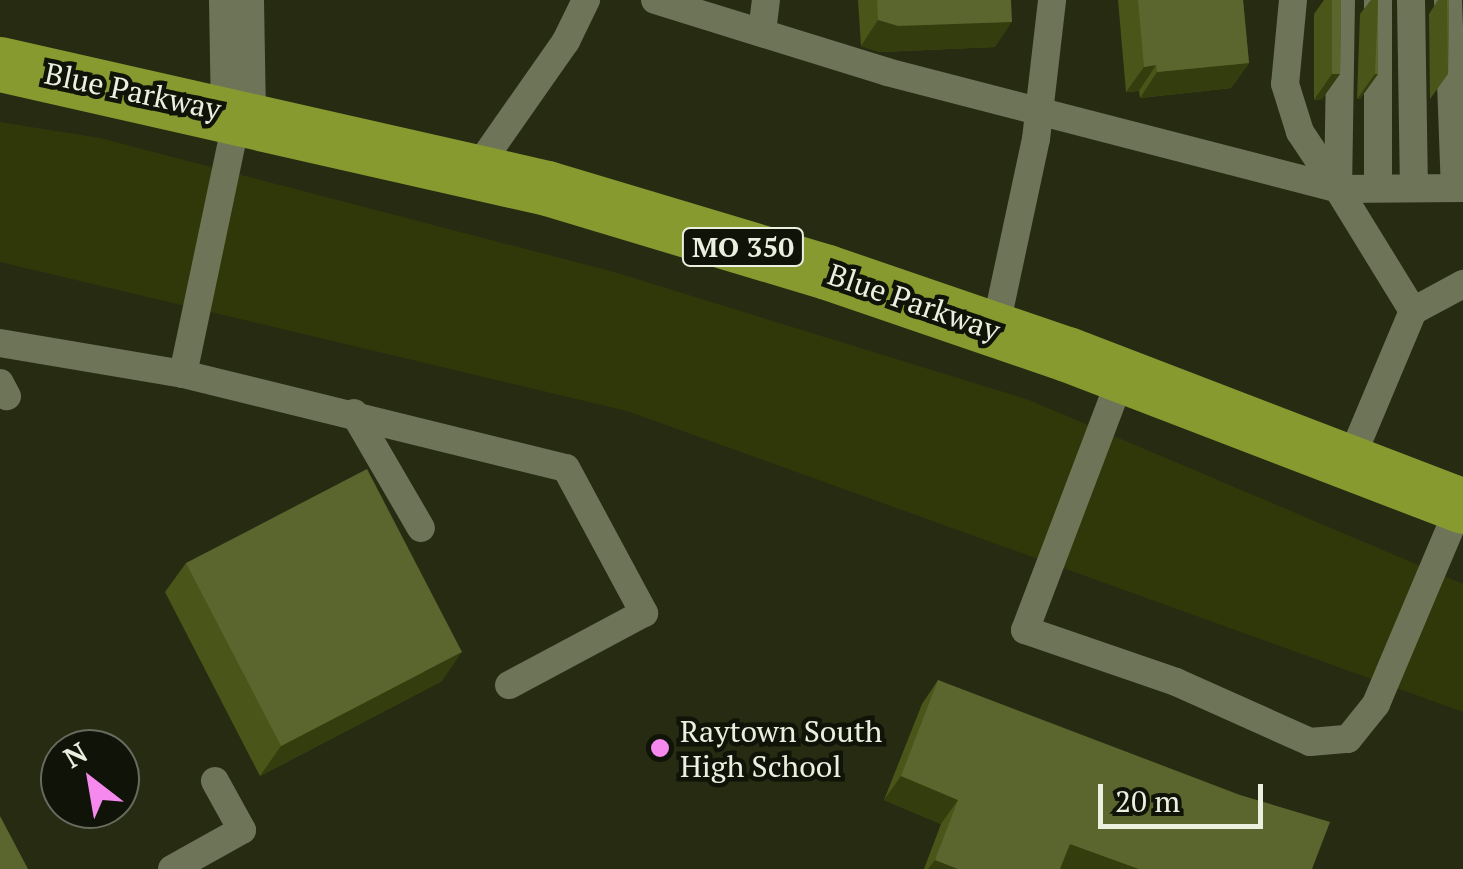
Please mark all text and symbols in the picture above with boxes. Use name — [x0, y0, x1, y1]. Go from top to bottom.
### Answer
street label: Blue Parkway — [42, 55, 224, 127]
road number: MO 350 — [680, 224, 806, 270]
street label: Blue Parkway — [823, 256, 1005, 348]
place label: Raytown South High School — [680, 713, 882, 784]
north arrow — [40, 729, 140, 829]
text: N — [57, 733, 94, 776]
marker: Raytown South High School — [649, 737, 671, 759]
scale bar — [1103, 764, 1268, 826]
text: 20 m — [1115, 781, 1180, 821]

